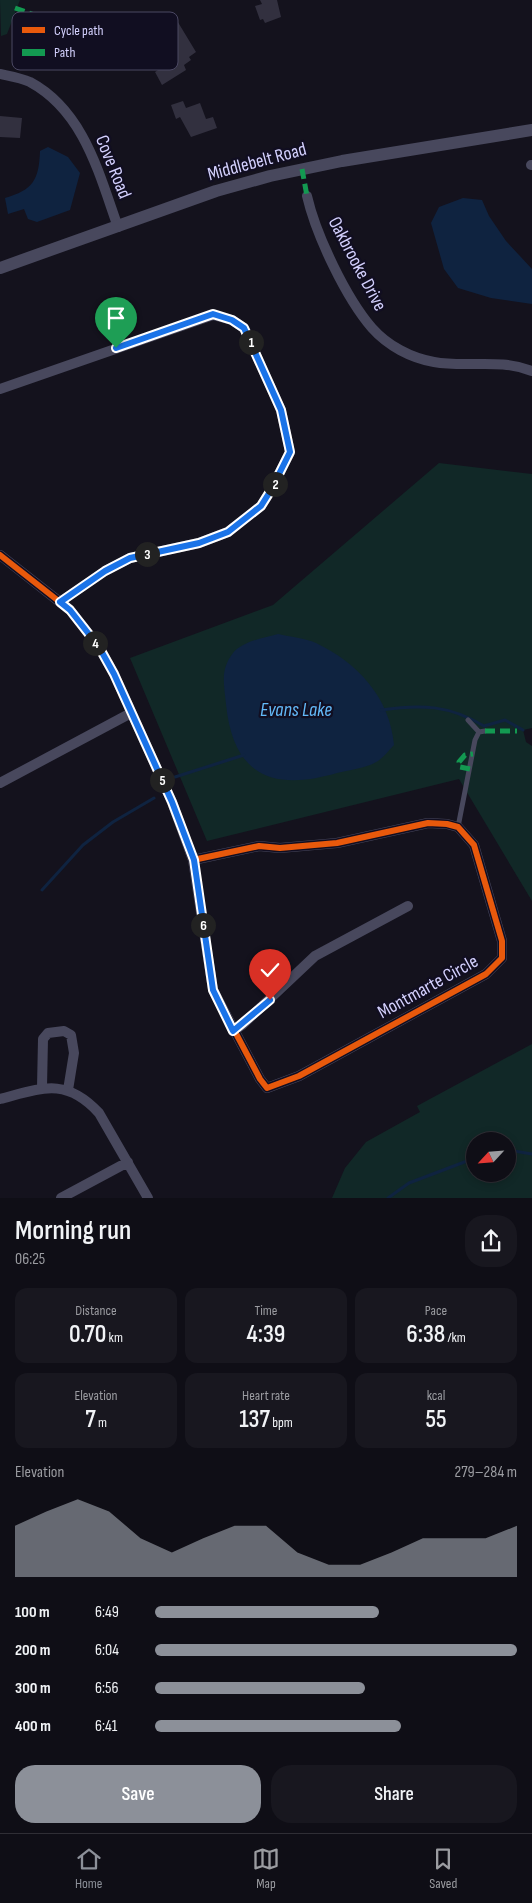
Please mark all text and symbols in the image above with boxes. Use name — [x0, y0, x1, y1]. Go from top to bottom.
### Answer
legend — [12, 12, 178, 70]
text: Cycle path — [54, 22, 104, 39]
text: Path — [54, 44, 75, 61]
street label: Cove Road — [90, 132, 136, 202]
street label: Middlebelt Road — [205, 138, 309, 186]
street label: Oakbrooke Drive — [323, 213, 391, 315]
pin — [95, 297, 137, 348]
icon: arrive — [102, 304, 130, 332]
pin: 1 — [238, 330, 264, 354]
text: 1 — [249, 334, 254, 351]
pin: 2 — [262, 472, 288, 496]
text: 2 — [272, 476, 279, 493]
pin: 3 — [134, 542, 160, 566]
text: 3 — [144, 546, 151, 563]
pin: 4 — [82, 630, 108, 656]
text: 4 — [92, 635, 99, 652]
water label: Evans Lake — [260, 698, 332, 722]
pin: 5 — [150, 768, 174, 792]
text: 5 — [159, 772, 166, 789]
pin: 6 — [190, 912, 216, 938]
text: 6 — [200, 917, 207, 934]
pin — [249, 949, 291, 1000]
street label: Montmarte Circle — [374, 950, 482, 1024]
icon: check — [256, 956, 284, 984]
north arrow — [466, 1132, 516, 1182]
map controls — [466, 1132, 516, 1182]
text: Morning run — [15, 1214, 131, 1247]
button: share — [465, 1215, 517, 1267]
text: 06:25 — [15, 1250, 45, 1269]
text: Distance — [75, 1302, 117, 1319]
text: Time — [255, 1302, 277, 1319]
text: Pace — [425, 1302, 447, 1319]
text: 0.70 — [69, 1319, 106, 1350]
text: 4:39 — [247, 1319, 285, 1350]
text: 6:38 — [406, 1319, 445, 1350]
text: km — [106, 1329, 123, 1346]
text: /km — [445, 1329, 466, 1346]
text: Elevation — [74, 1387, 118, 1404]
text: Heart rate — [242, 1387, 290, 1404]
text: kcal — [427, 1387, 445, 1404]
text: 7 — [85, 1404, 96, 1435]
text: 137 — [239, 1404, 270, 1435]
text: 55 — [425, 1404, 447, 1435]
text: m — [96, 1414, 107, 1431]
text: bpm — [270, 1414, 293, 1431]
text: Elevation — [15, 1463, 64, 1482]
text: 279–284 m — [455, 1463, 517, 1482]
text: 100 m — [15, 1603, 50, 1622]
text: 6:49 — [95, 1603, 119, 1622]
text: 200 m — [15, 1641, 50, 1660]
text: 6:04 — [95, 1641, 119, 1660]
text: 300 m — [15, 1679, 51, 1698]
text: 6:56 — [95, 1679, 118, 1698]
text: 400 m — [15, 1717, 51, 1736]
text: 6:41 — [95, 1717, 117, 1736]
button: Save — [15, 1765, 261, 1823]
button: Share — [271, 1765, 517, 1823]
tab: Home — [75, 1845, 103, 1892]
tab: Map — [252, 1845, 280, 1892]
tab: Saved — [429, 1845, 457, 1892]

